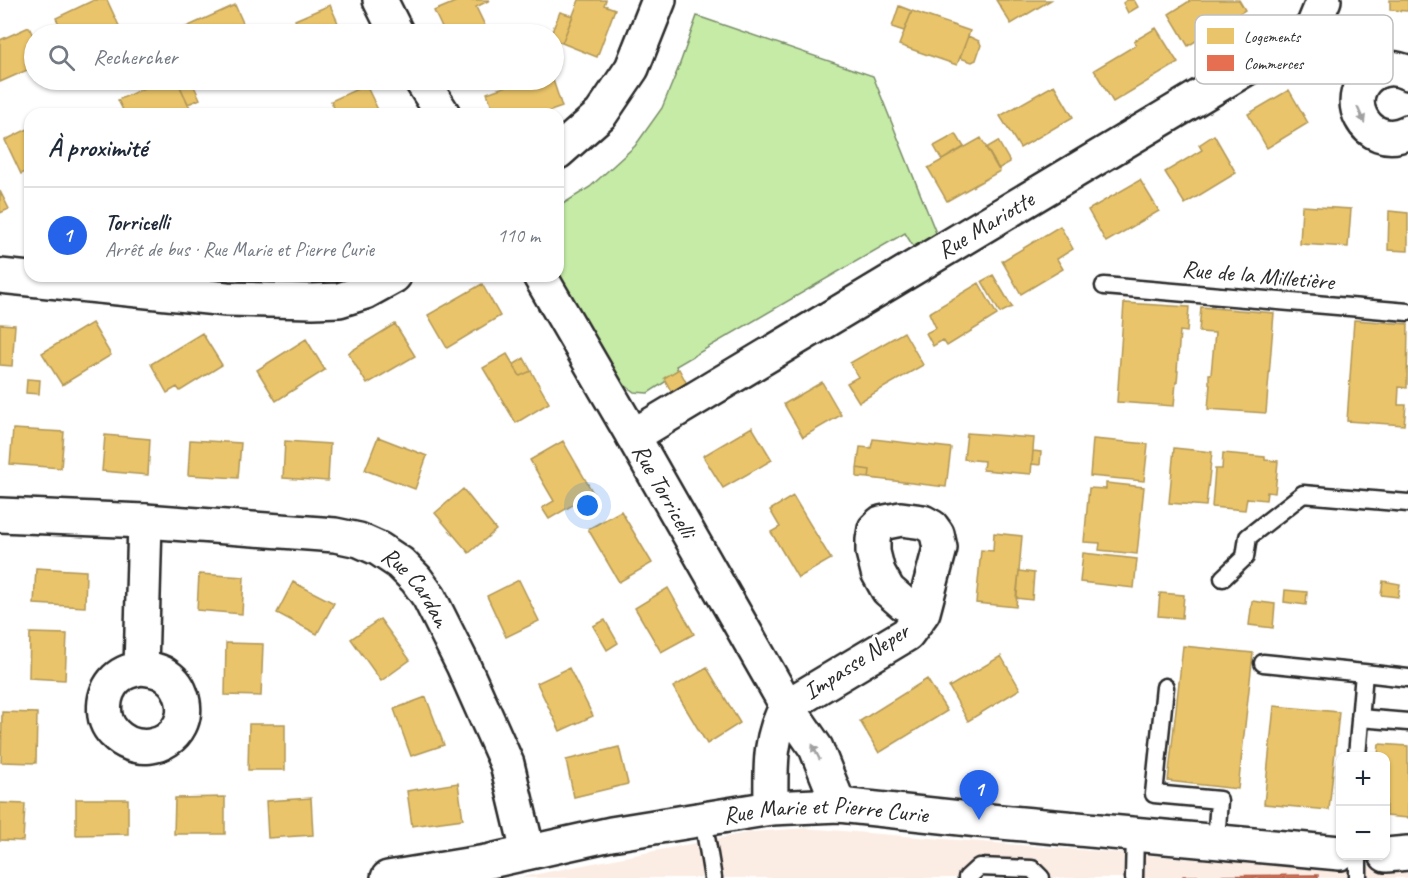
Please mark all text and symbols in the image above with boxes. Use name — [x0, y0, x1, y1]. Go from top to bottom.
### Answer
legend — [1195, 15, 1393, 84]
search box — [24, 24, 564, 90]
text: Logements — [1244, 27, 1302, 47]
icon: search — [45, 41, 78, 74]
text: Rechercher — [93, 43, 177, 71]
text: Commerces — [1244, 54, 1305, 74]
one-way arrow — [1356, 107, 1366, 125]
text: À proximité — [48, 131, 147, 164]
street label: Rue Mariotte — [932, 183, 1041, 265]
text: Torricelli — [105, 209, 169, 237]
text: 1 — [63, 223, 72, 248]
text: 110 m — [497, 223, 540, 248]
text: Arrêt de bus · Rue Marie et Pierre Curie — [105, 237, 374, 262]
street label: Rue de la Milletière — [1181, 253, 1337, 297]
street label: Rue Torricelli — [626, 438, 705, 546]
your location — [573, 491, 602, 520]
street label: Rue Cardan — [376, 540, 457, 633]
street label: Impasse Neper — [797, 614, 917, 706]
one-way arrow — [812, 743, 821, 760]
map controls — [1336, 752, 1390, 860]
button: + — [1336, 752, 1390, 806]
pin: 1 — [960, 770, 998, 820]
street label: Rue Marie et Pierre Curie — [721, 790, 932, 831]
button: − — [1336, 806, 1390, 860]

